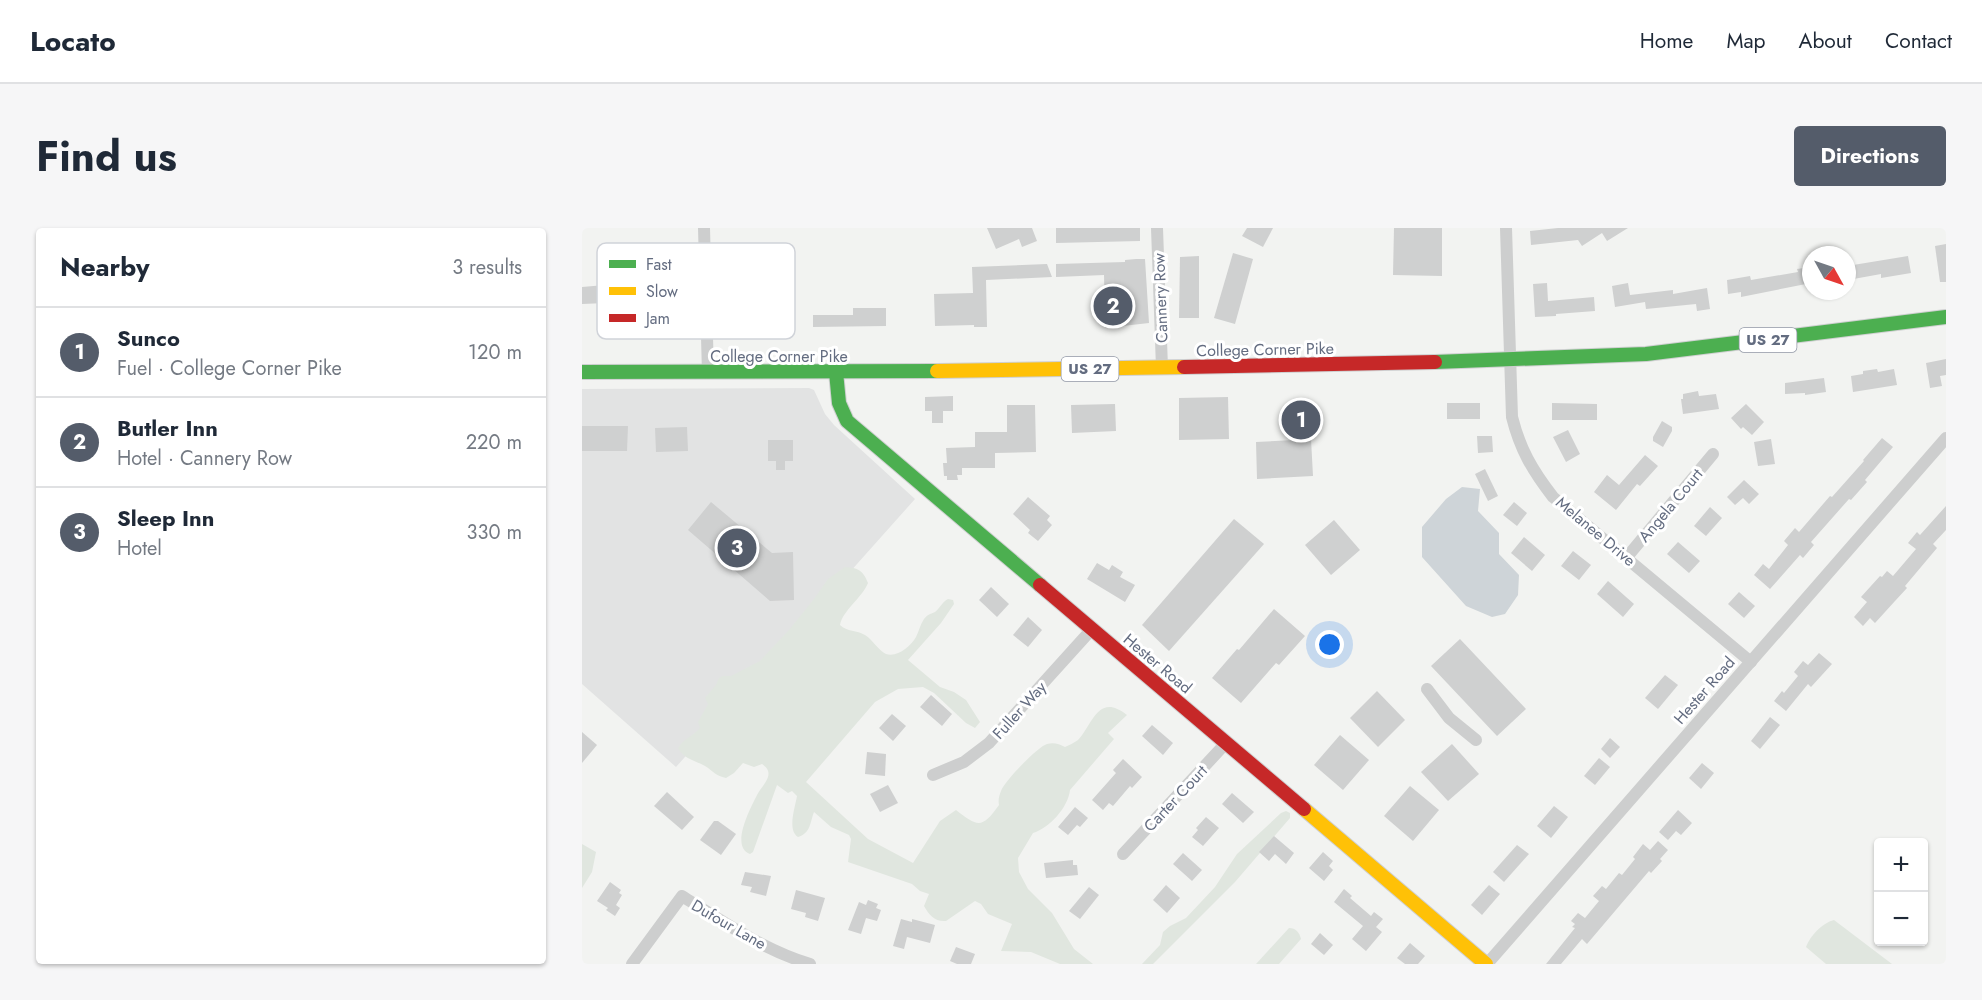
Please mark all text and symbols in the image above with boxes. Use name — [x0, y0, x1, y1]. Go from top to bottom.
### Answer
text: Locato — [30, 21, 116, 62]
text: Home — [1640, 26, 1693, 56]
text: Map — [1726, 26, 1766, 56]
text: About — [1799, 26, 1852, 56]
text: Contact — [1885, 26, 1952, 56]
text: Find us — [36, 126, 177, 187]
button: Directions — [1794, 126, 1946, 186]
legend — [597, 243, 795, 339]
north arrow — [1802, 246, 1856, 300]
text: Nearby — [60, 248, 149, 286]
text: 3 results — [452, 253, 522, 282]
text: Fast — [646, 253, 672, 276]
street label: Cannery Row — [1147, 253, 1174, 343]
text: Slow — [646, 280, 678, 303]
pin: 2 — [1094, 284, 1132, 328]
text: Jam — [644, 307, 670, 330]
text: Sunco — [117, 322, 180, 354]
road number: US 27 — [1740, 328, 1796, 352]
street label: College Corner Pike — [1196, 337, 1334, 362]
text: 1 — [74, 338, 85, 367]
text: 120 m — [468, 338, 522, 367]
street label: College Corner Pike — [710, 345, 848, 368]
text: Fuel · College Corner Pike — [117, 354, 342, 383]
road number: US 27 — [1062, 357, 1118, 381]
pin: 1 — [1282, 398, 1320, 442]
text: Butler Inn — [117, 412, 218, 444]
text: 2 — [73, 428, 86, 457]
text: 220 m — [466, 428, 522, 457]
text: Hotel · Cannery Row — [117, 444, 292, 473]
street label: Angela Court — [1633, 463, 1708, 547]
street label: Melanee Drive — [1551, 491, 1641, 572]
text: Sleep Inn — [117, 502, 214, 534]
text: 3 — [73, 518, 86, 547]
text: 330 m — [467, 518, 522, 547]
pin: 3 — [718, 526, 756, 570]
text: Hotel — [117, 534, 162, 563]
street label: Hester Road — [1118, 628, 1197, 699]
your location — [1315, 630, 1344, 659]
street label: Hester Road — [1668, 651, 1740, 729]
street label: Fuller Way — [987, 676, 1052, 744]
street label: Carter Court — [1138, 760, 1213, 837]
map controls — [1874, 838, 1928, 946]
button: + — [1874, 838, 1928, 892]
button: − — [1874, 892, 1928, 946]
street label: Dufour Lane — [687, 894, 770, 955]

